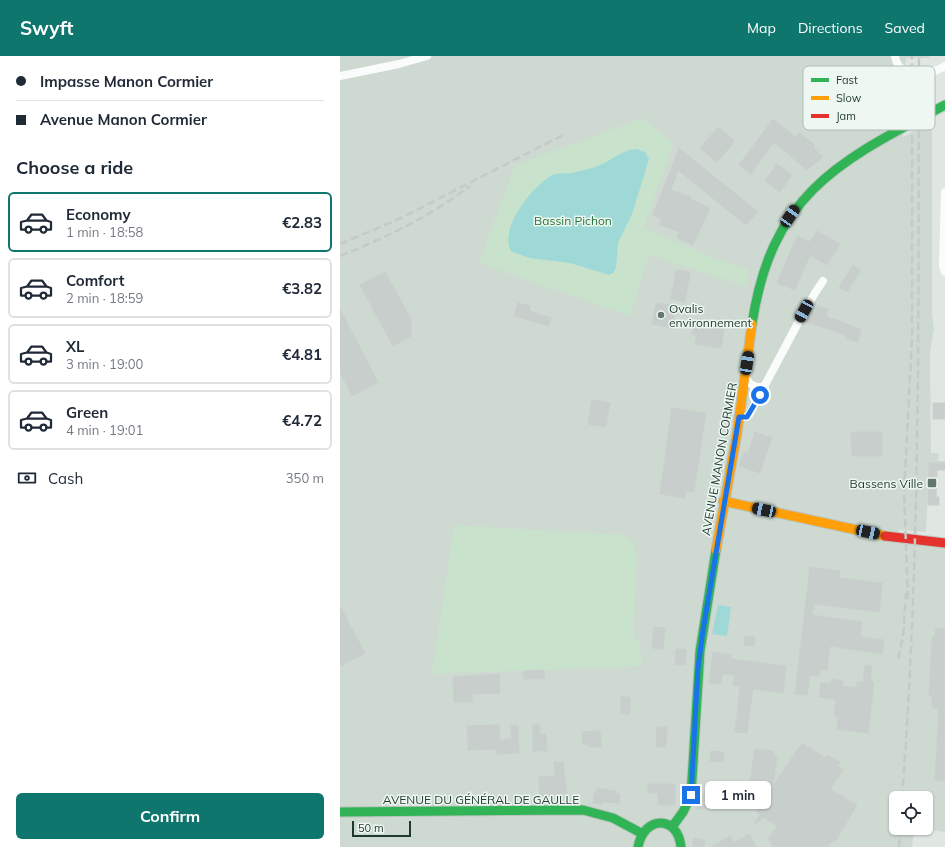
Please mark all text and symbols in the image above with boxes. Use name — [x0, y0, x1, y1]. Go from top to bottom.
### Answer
text: Swyft — [20, 16, 74, 40]
text: Map — [747, 19, 776, 37]
text: Directions — [798, 19, 863, 37]
text: Saved — [885, 19, 925, 37]
legend — [803, 66, 935, 130]
text: Impasse Manon Cormier — [40, 72, 213, 91]
text: Fast — [836, 73, 858, 87]
text: Slow — [836, 91, 862, 105]
text: Jam — [836, 109, 856, 123]
text: Avenue Manon Cormier — [40, 110, 207, 129]
text: Choose a ride — [16, 156, 133, 179]
car — [778, 203, 802, 229]
icon: car — [18, 204, 54, 240]
text: Economy — [66, 205, 131, 224]
text: €2.83 — [282, 213, 322, 232]
park label: Bassin Pichon — [534, 213, 612, 228]
text: 1 min · 18:58 — [66, 224, 143, 240]
icon: car — [18, 270, 54, 306]
text: Comfort — [66, 271, 124, 290]
text: €3.82 — [282, 279, 322, 298]
text: 2 min · 18:59 — [66, 290, 143, 306]
car — [793, 298, 815, 324]
place label: Ovalis environnement — [669, 301, 752, 330]
marker: Ovalis environnement — [656, 310, 666, 320]
icon: car — [18, 336, 54, 372]
text: XL — [66, 337, 84, 356]
text: €4.81 — [282, 345, 322, 364]
car — [739, 350, 755, 376]
text: 3 min · 19:00 — [66, 356, 143, 372]
street label: AVENUE MANON CORMIER — [698, 381, 740, 537]
route start — [751, 386, 769, 404]
icon: car — [18, 402, 54, 438]
text: Green — [66, 403, 108, 422]
text: €4.72 — [282, 411, 322, 430]
text: 4 min · 19:01 — [66, 422, 143, 438]
icon: cash — [16, 467, 38, 489]
text: Cash — [48, 469, 83, 488]
text: 350 m — [286, 470, 324, 486]
place label: Bassens Ville — [850, 476, 923, 491]
marker: Bassens Ville — [926, 477, 938, 489]
car — [751, 502, 777, 518]
car — [855, 524, 881, 540]
callout: 1 min — [705, 781, 771, 809]
route end — [682, 786, 700, 804]
text: 1 min — [721, 787, 755, 803]
map controls — [889, 791, 933, 835]
button: locate — [889, 791, 933, 835]
street label: AVENUE DU GÉNÉRAL DE GAULLE — [383, 792, 579, 807]
button: Confirm — [16, 793, 324, 839]
scale bar — [352, 819, 411, 838]
text: 50 m — [358, 821, 384, 835]

